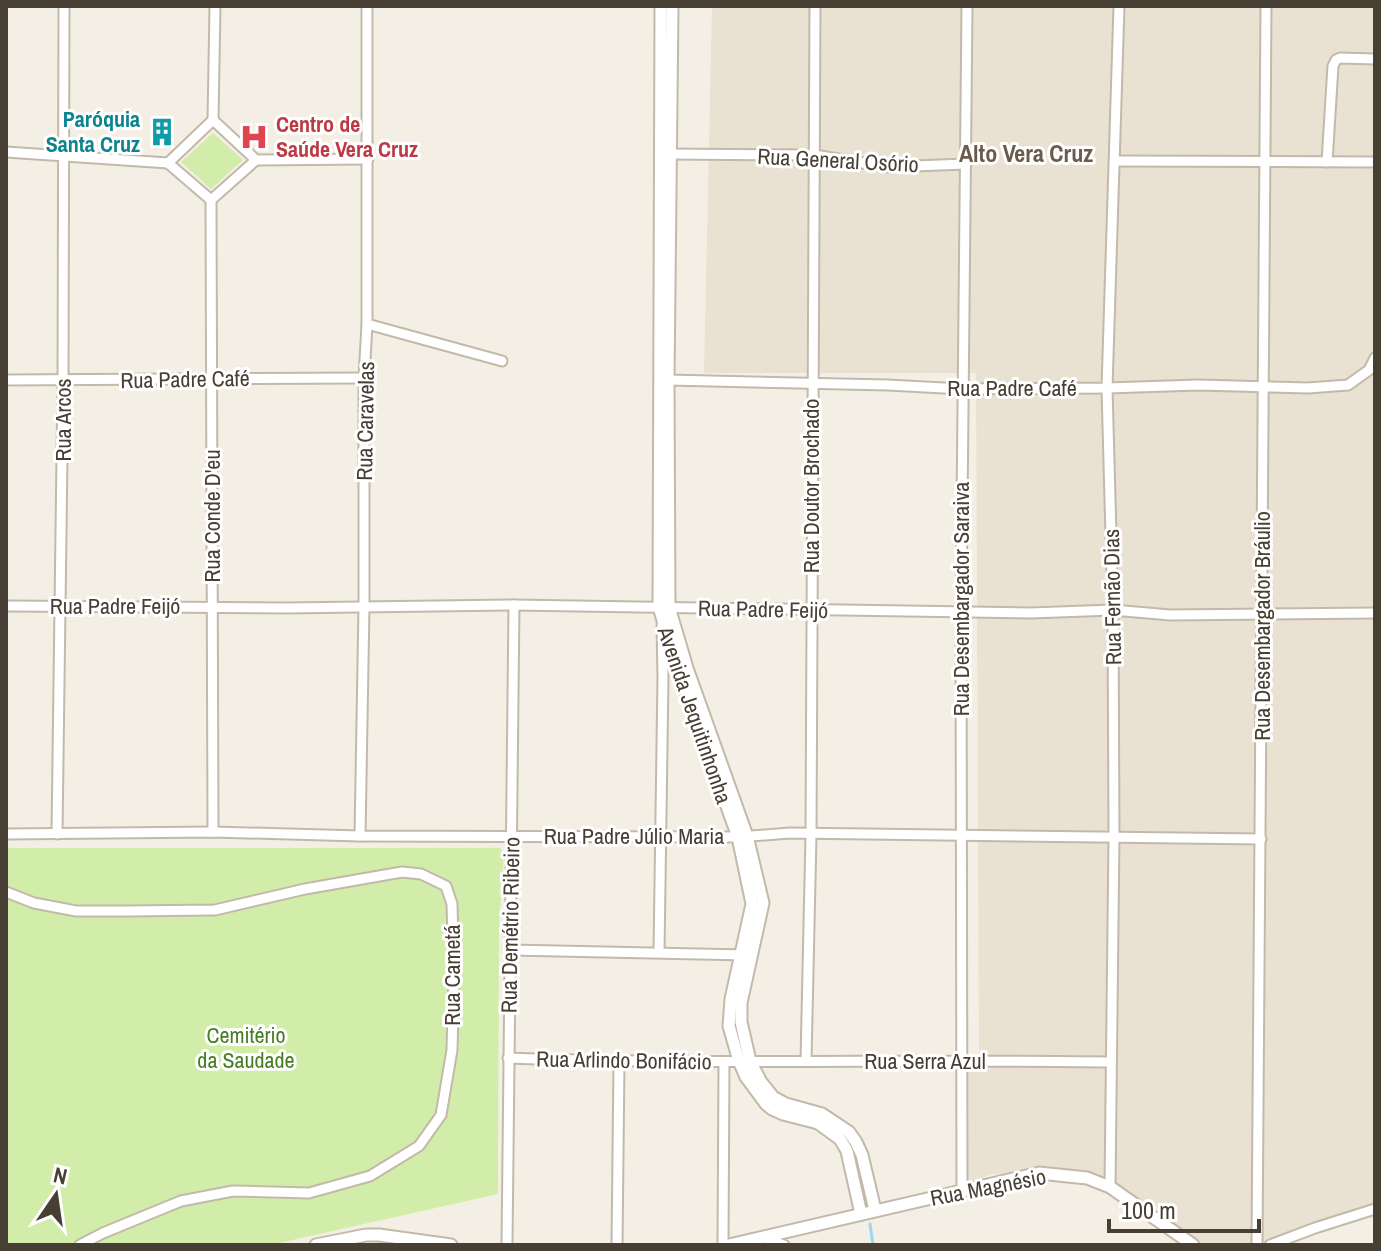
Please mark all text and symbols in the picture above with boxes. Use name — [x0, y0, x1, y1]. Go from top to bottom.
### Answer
place label: Paróquia Santa Cruz — [46, 104, 140, 159]
place label: Centro de Saúde Vera Cruz — [276, 109, 418, 164]
building icon: Paróquia Santa Cruz — [147, 117, 177, 147]
hospital icon: Centro de Saúde Vera Cruz — [239, 122, 269, 152]
district label: Alto Vera Cruz — [959, 137, 1093, 169]
street label: Rua General Osório — [757, 141, 919, 179]
street label: Rua Caravelas — [349, 361, 381, 481]
street label: Rua Padre Café — [120, 363, 250, 395]
street label: Rua Padre Café — [947, 373, 1077, 403]
street label: Rua Arcos — [48, 378, 78, 462]
street label: Rua Doutor Brochado — [796, 399, 826, 573]
street label: Rua Conde D'eu — [197, 450, 227, 582]
street label: Rua Desembargador Saraiva — [946, 482, 976, 716]
street label: Rua Desembargador Bráulio — [1247, 511, 1277, 741]
street label: Rua Fernão Dias — [1096, 528, 1128, 666]
street label: Rua Padre Feijó — [50, 591, 180, 621]
street label: Rua Padre Feijó — [698, 593, 828, 625]
street label: Avenida Jequitinhonha — [650, 622, 739, 807]
street label: Rua Padre Júlio Maria — [544, 821, 724, 851]
street label: Rua Demétrio Ribeiro — [493, 837, 527, 1013]
street label: Rua Cametá — [437, 924, 467, 1026]
park label: Cemitério da Saudade — [197, 1020, 295, 1075]
street label: Rua Arlindo Bonifácio — [536, 1043, 712, 1077]
street label: Rua Serra Azul — [864, 1046, 986, 1076]
north arrow — [16, 1155, 96, 1235]
text: N — [51, 1159, 70, 1192]
street label: Rua Magnésio — [928, 1161, 1048, 1213]
scale bar — [1109, 1183, 1259, 1233]
text: 100 m — [1121, 1194, 1176, 1226]

